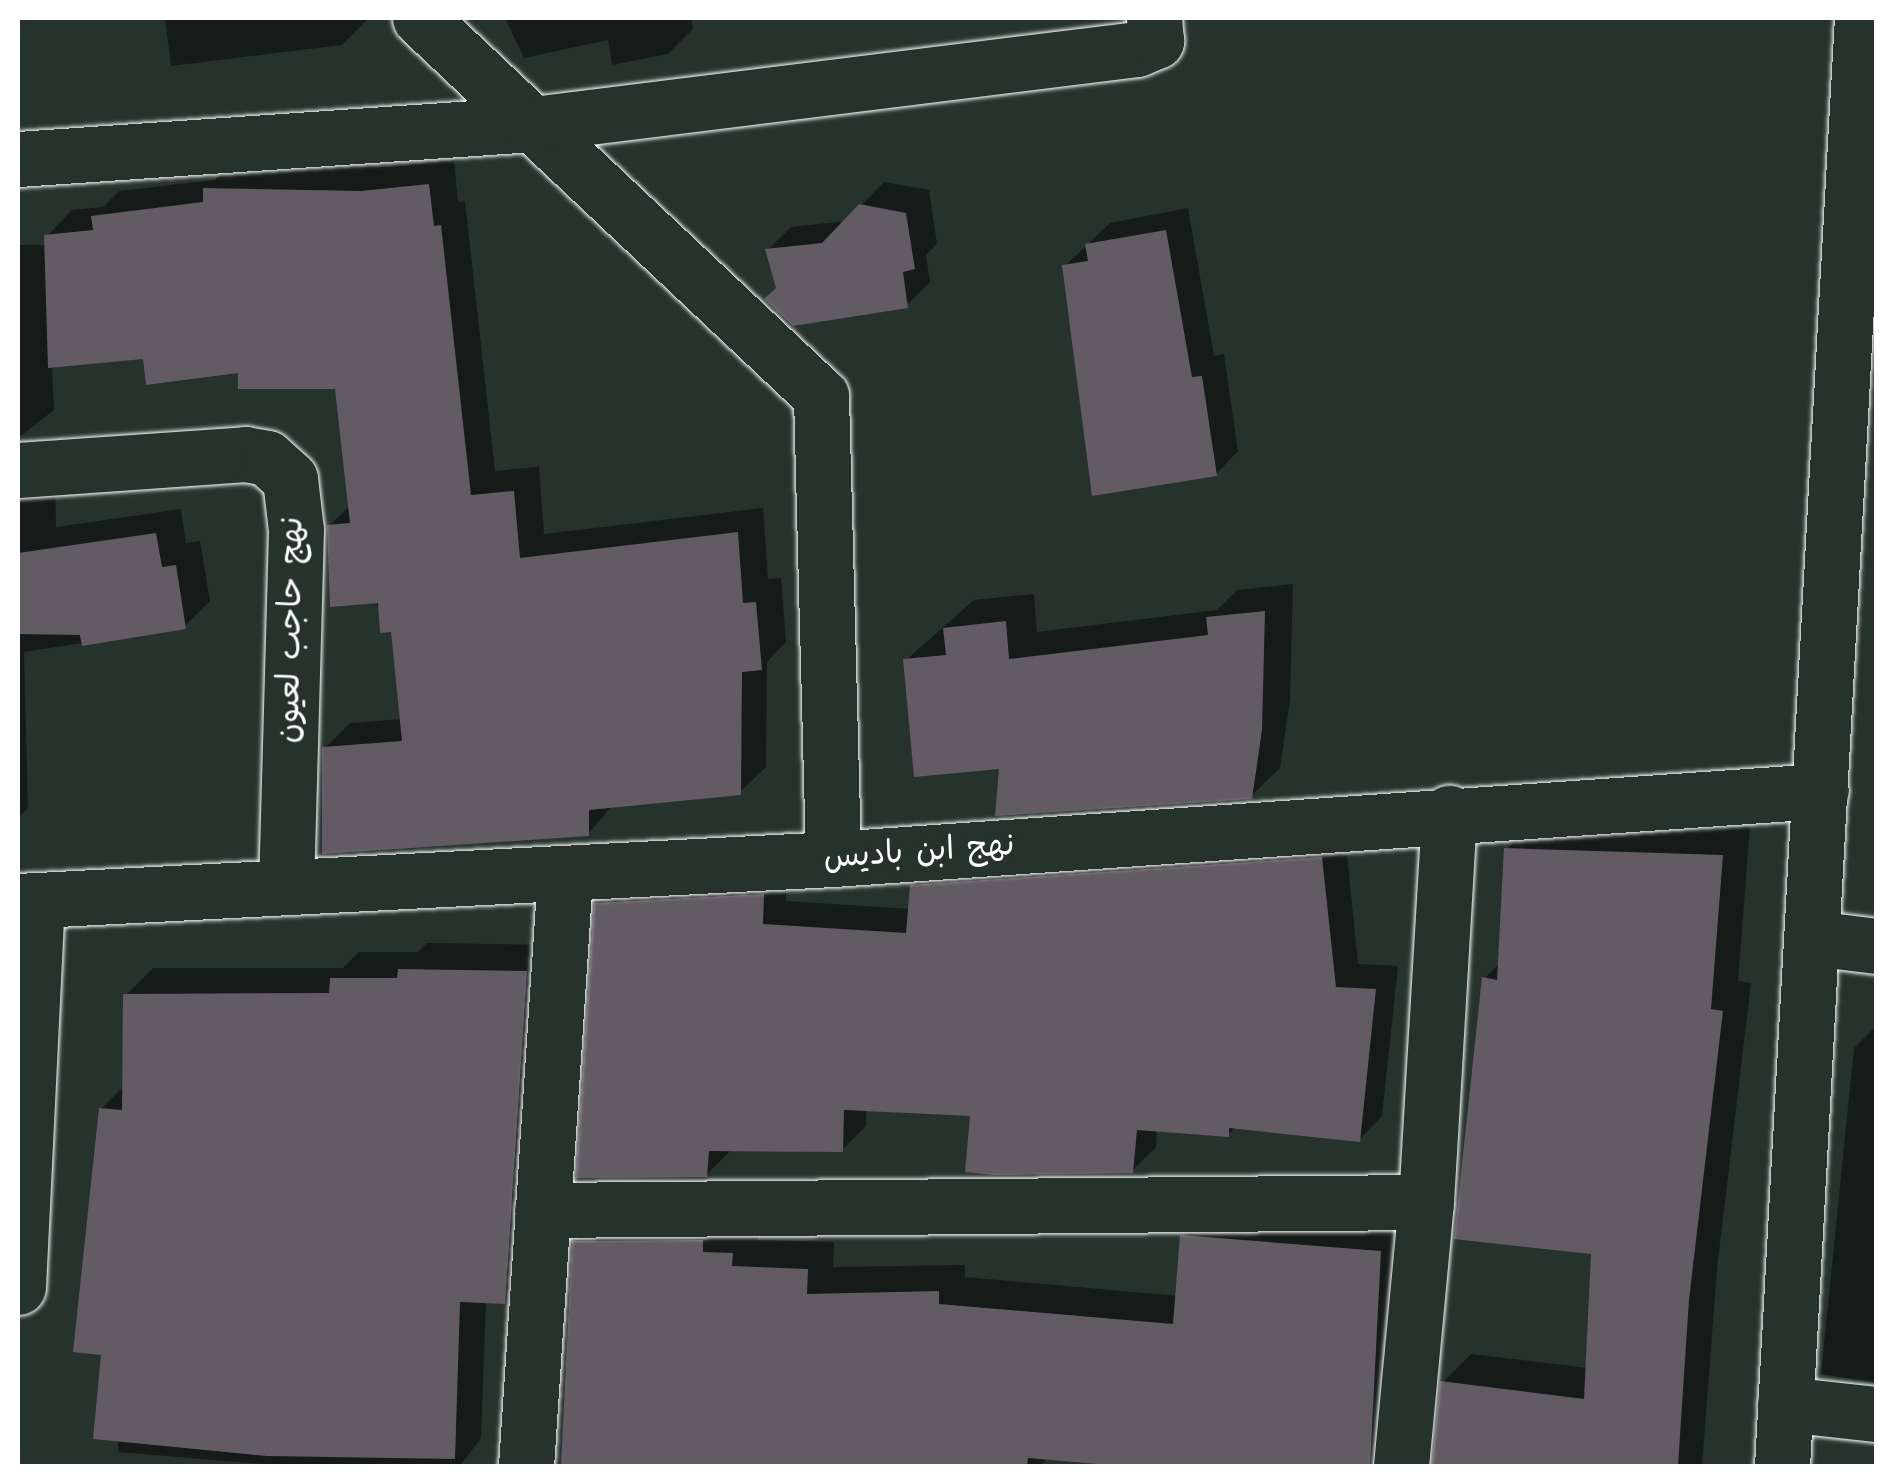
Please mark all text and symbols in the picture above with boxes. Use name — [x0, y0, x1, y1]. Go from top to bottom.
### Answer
street label: نهج حاجب لعيون — [270, 516, 312, 744]
street label: نهج ابن باديس — [822, 826, 1016, 878]

